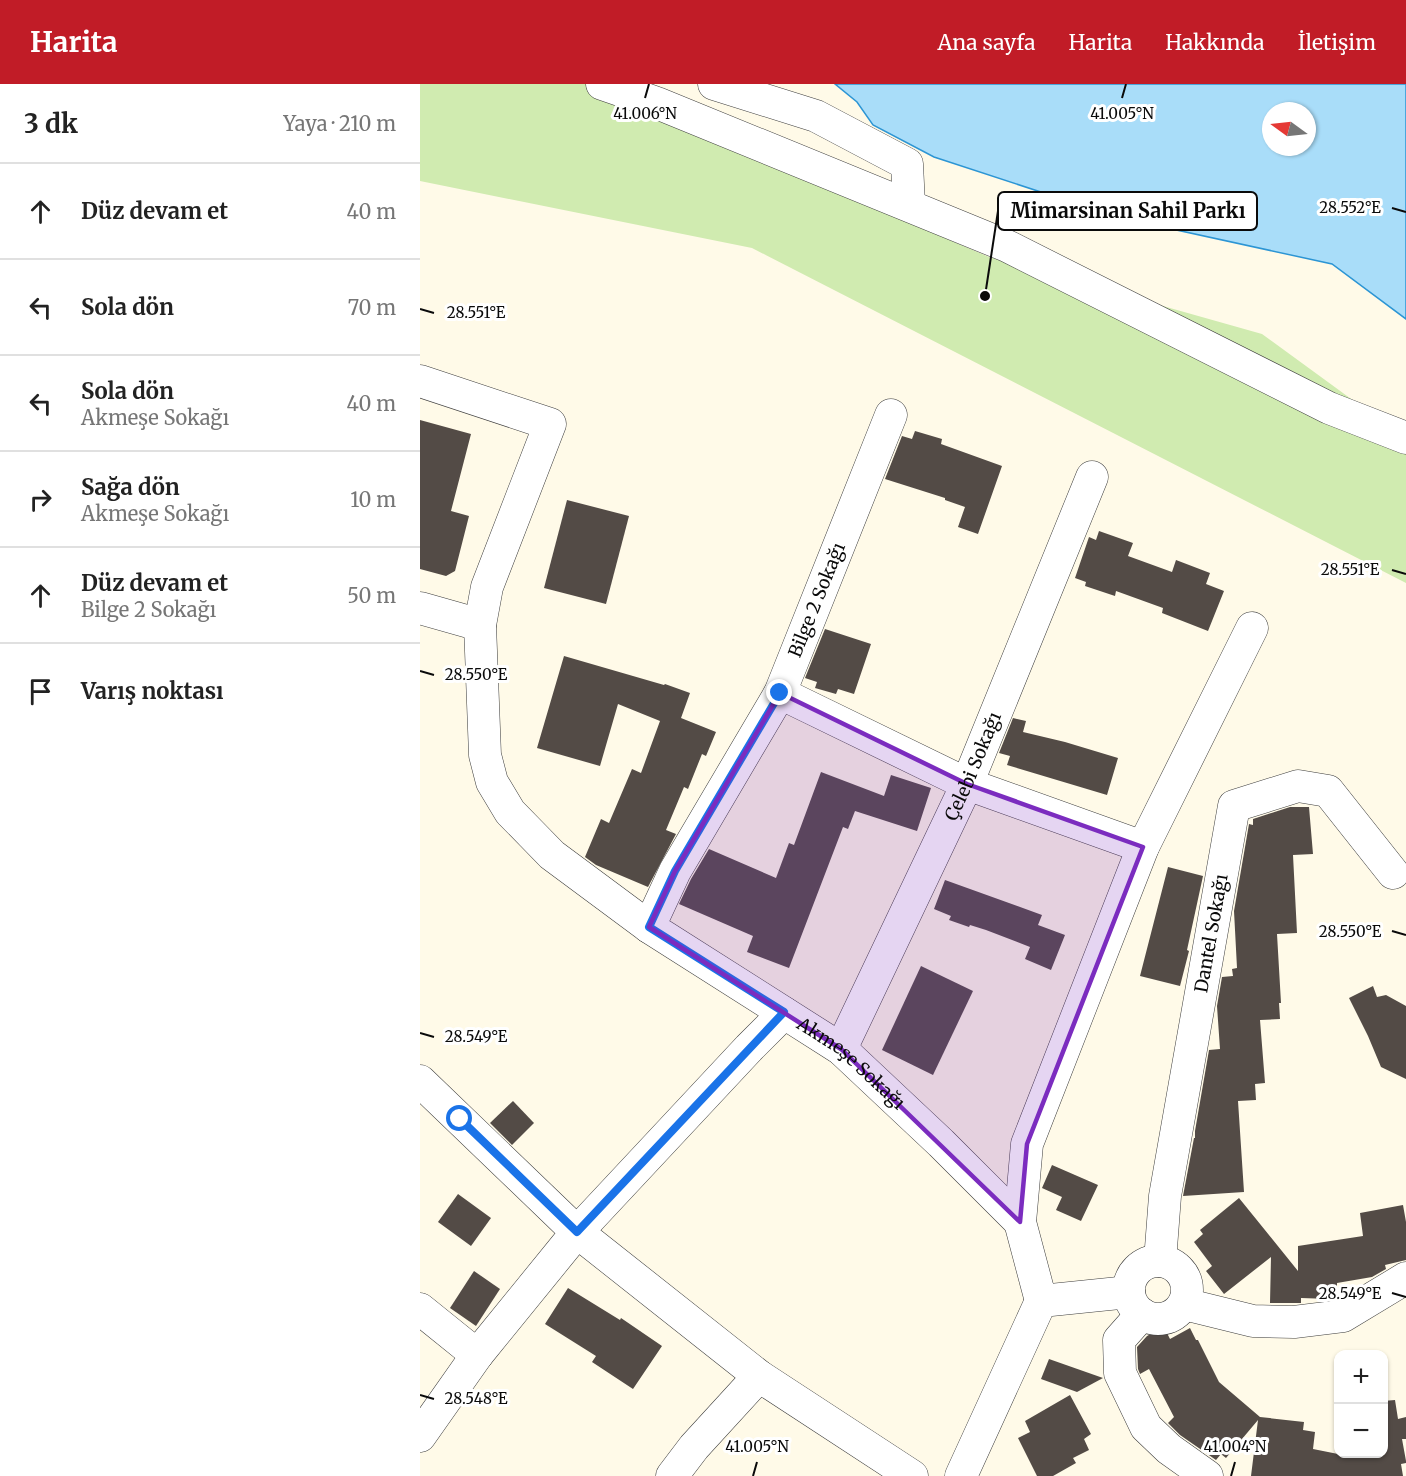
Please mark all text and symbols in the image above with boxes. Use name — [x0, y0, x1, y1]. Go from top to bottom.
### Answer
text: Harita — [30, 24, 118, 60]
text: Ana sayfa — [937, 29, 1036, 56]
text: Harita — [1069, 29, 1132, 56]
text: Hakkında — [1165, 29, 1265, 56]
text: İletişim — [1298, 29, 1376, 56]
north arrow — [1262, 102, 1316, 156]
text: 41.006°N — [613, 104, 677, 123]
text: 41.005°N — [1090, 104, 1154, 123]
text: 3 dk — [24, 107, 78, 140]
text: Yaya · 210 m — [283, 111, 396, 136]
callout: Mimarsinan Sahil Parkı — [998, 192, 1257, 230]
icon: ahead — [24, 195, 57, 228]
text: Düz devam et — [81, 197, 228, 225]
text: Mimarsinan Sahil Parkı — [1010, 198, 1246, 223]
text: 28.552°E — [1319, 198, 1381, 217]
text: 40 m — [346, 199, 396, 224]
icon: left — [24, 291, 57, 324]
text: Sola dön — [81, 293, 174, 321]
text: 70 m — [348, 295, 396, 320]
text: 28.551°E — [447, 303, 506, 322]
text: Sola dön — [81, 377, 174, 405]
icon: left — [24, 387, 57, 420]
text: 40 m — [346, 391, 396, 416]
text: Akmeşe Sokağı — [81, 405, 229, 430]
text: Sağa dön — [81, 473, 180, 501]
icon: right — [24, 483, 57, 516]
text: 10 m — [350, 487, 396, 512]
text: Akmeşe Sokağı — [81, 501, 229, 526]
street label: Bilge 2 Sokağı — [783, 539, 850, 661]
text: 28.551°E — [1321, 560, 1380, 579]
text: Düz devam et — [81, 569, 228, 597]
icon: ahead — [24, 579, 57, 612]
text: 50 m — [347, 583, 396, 608]
text: Bilge 2 Sokağı — [81, 597, 216, 622]
text: 28.550°E — [445, 665, 508, 684]
icon: arrive — [24, 675, 57, 708]
text: Varış noktası — [81, 677, 223, 705]
route end — [766, 679, 792, 705]
street label: Çelebi Sokağı — [939, 708, 1006, 824]
street label: Dantel Sokağı — [1189, 872, 1233, 994]
text: 28.550°E — [1319, 922, 1382, 941]
street label: Akmeşe Sokağı — [792, 1012, 910, 1114]
text: 28.549°E — [445, 1027, 508, 1046]
route start — [446, 1105, 472, 1131]
text: 28.549°E — [1319, 1284, 1382, 1303]
map controls — [1334, 1350, 1388, 1458]
button: + — [1334, 1350, 1388, 1404]
text: 28.548°E — [444, 1389, 508, 1408]
button: − — [1334, 1404, 1388, 1458]
text: 41.005°N — [725, 1437, 789, 1456]
text: 41.004°N — [1204, 1437, 1267, 1456]

